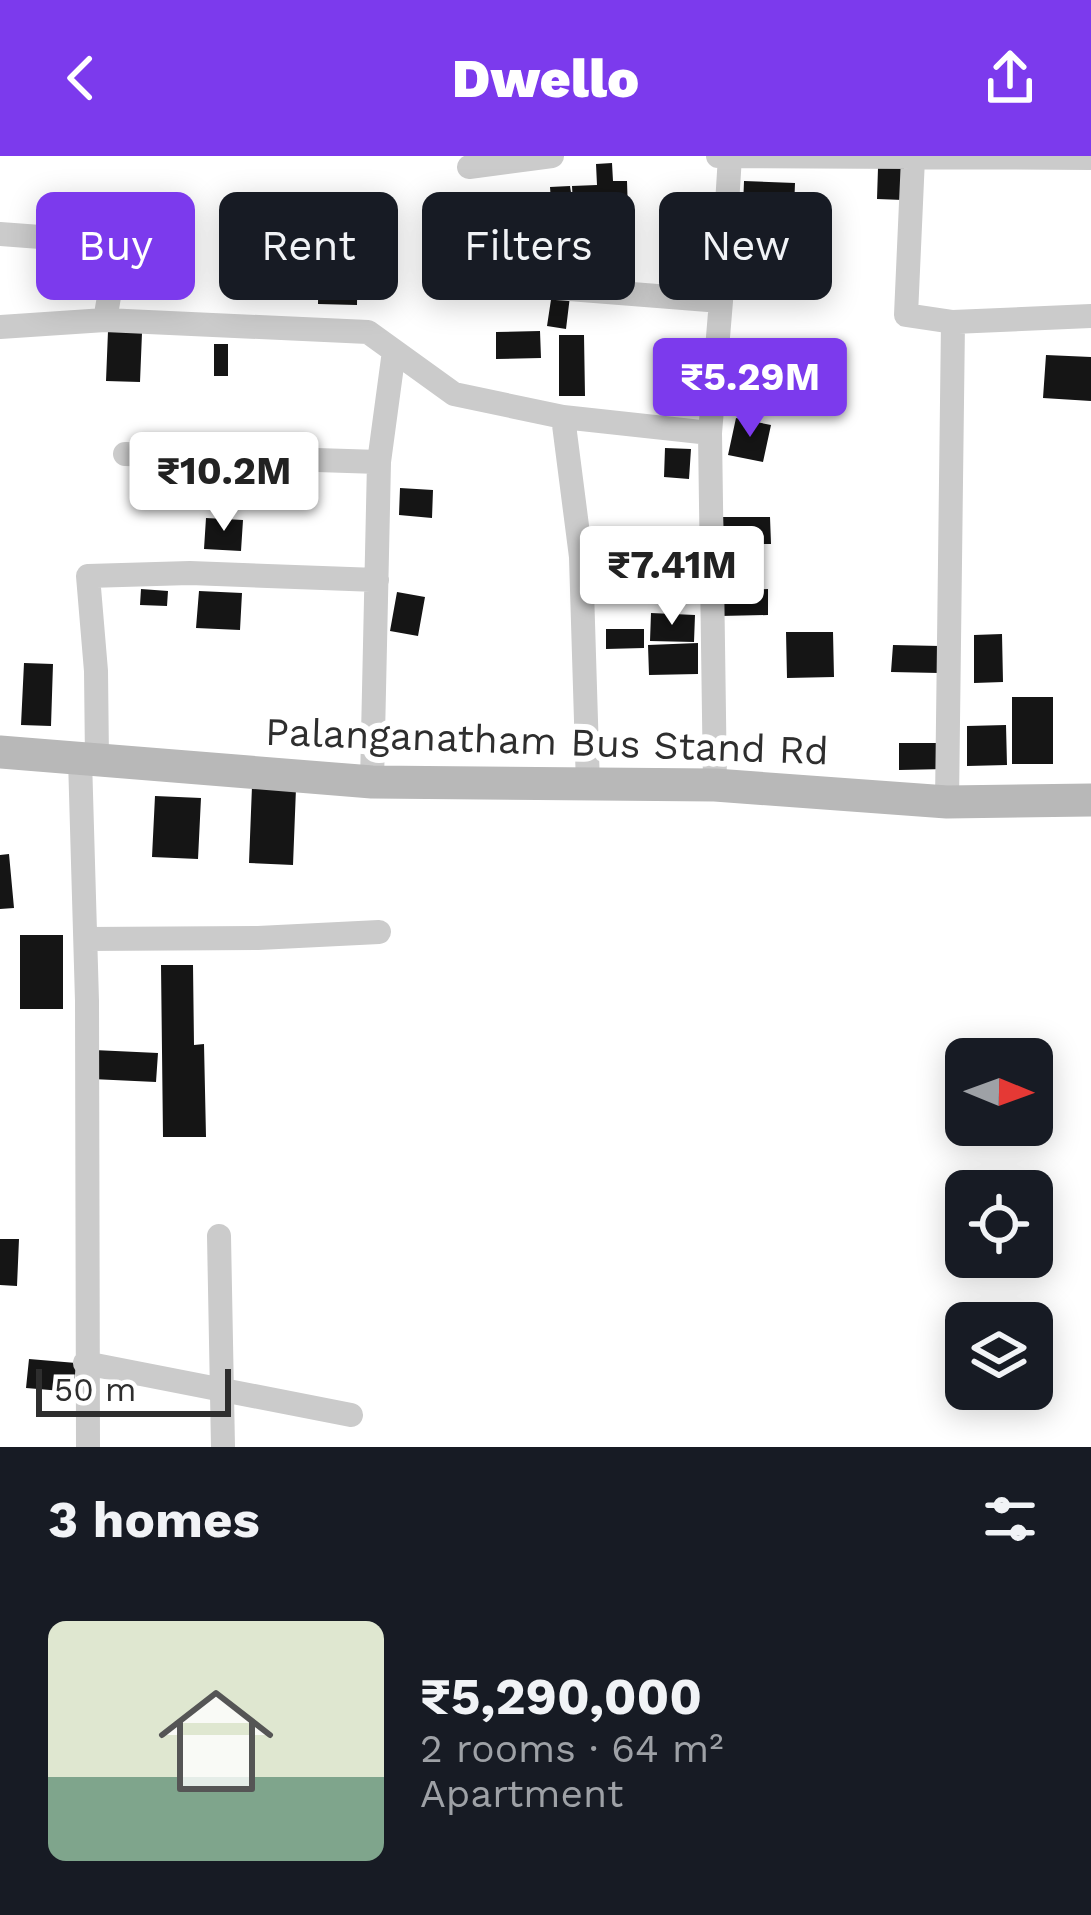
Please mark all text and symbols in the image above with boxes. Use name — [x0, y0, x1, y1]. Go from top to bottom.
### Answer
icon: back — [48, 45, 114, 111]
icon: share — [977, 45, 1043, 111]
text: Dwello — [452, 47, 639, 110]
chip: Buy — [36, 192, 195, 300]
chip: Rent — [219, 192, 398, 300]
chip: Filters — [422, 192, 635, 300]
chip: New — [659, 192, 832, 300]
pin: ₹5.29M — [652, 338, 848, 440]
text: ₹5.29M — [680, 354, 820, 399]
pin: ₹10.2M — [126, 432, 322, 534]
text: ₹10.2M — [156, 448, 292, 493]
pin: ₹7.41M — [574, 526, 770, 628]
text: ₹7.41M — [607, 542, 737, 587]
street label: Palanganatham Bus Stand Rd — [265, 709, 829, 773]
north arrow — [945, 1038, 1053, 1146]
map controls — [945, 1038, 1053, 1410]
button: locate — [945, 1170, 1053, 1278]
button: layers — [945, 1302, 1053, 1410]
scale bar — [36, 1363, 231, 1416]
text: 50 m — [54, 1370, 136, 1409]
icon: filters — [977, 1486, 1043, 1552]
text: 3 homes — [48, 1490, 260, 1549]
text: ₹5,290,000 — [420, 1667, 702, 1726]
icon: home — [144, 1669, 288, 1813]
text: 2 rooms · 64 m² — [420, 1726, 724, 1771]
text: Apartment — [420, 1771, 623, 1816]

